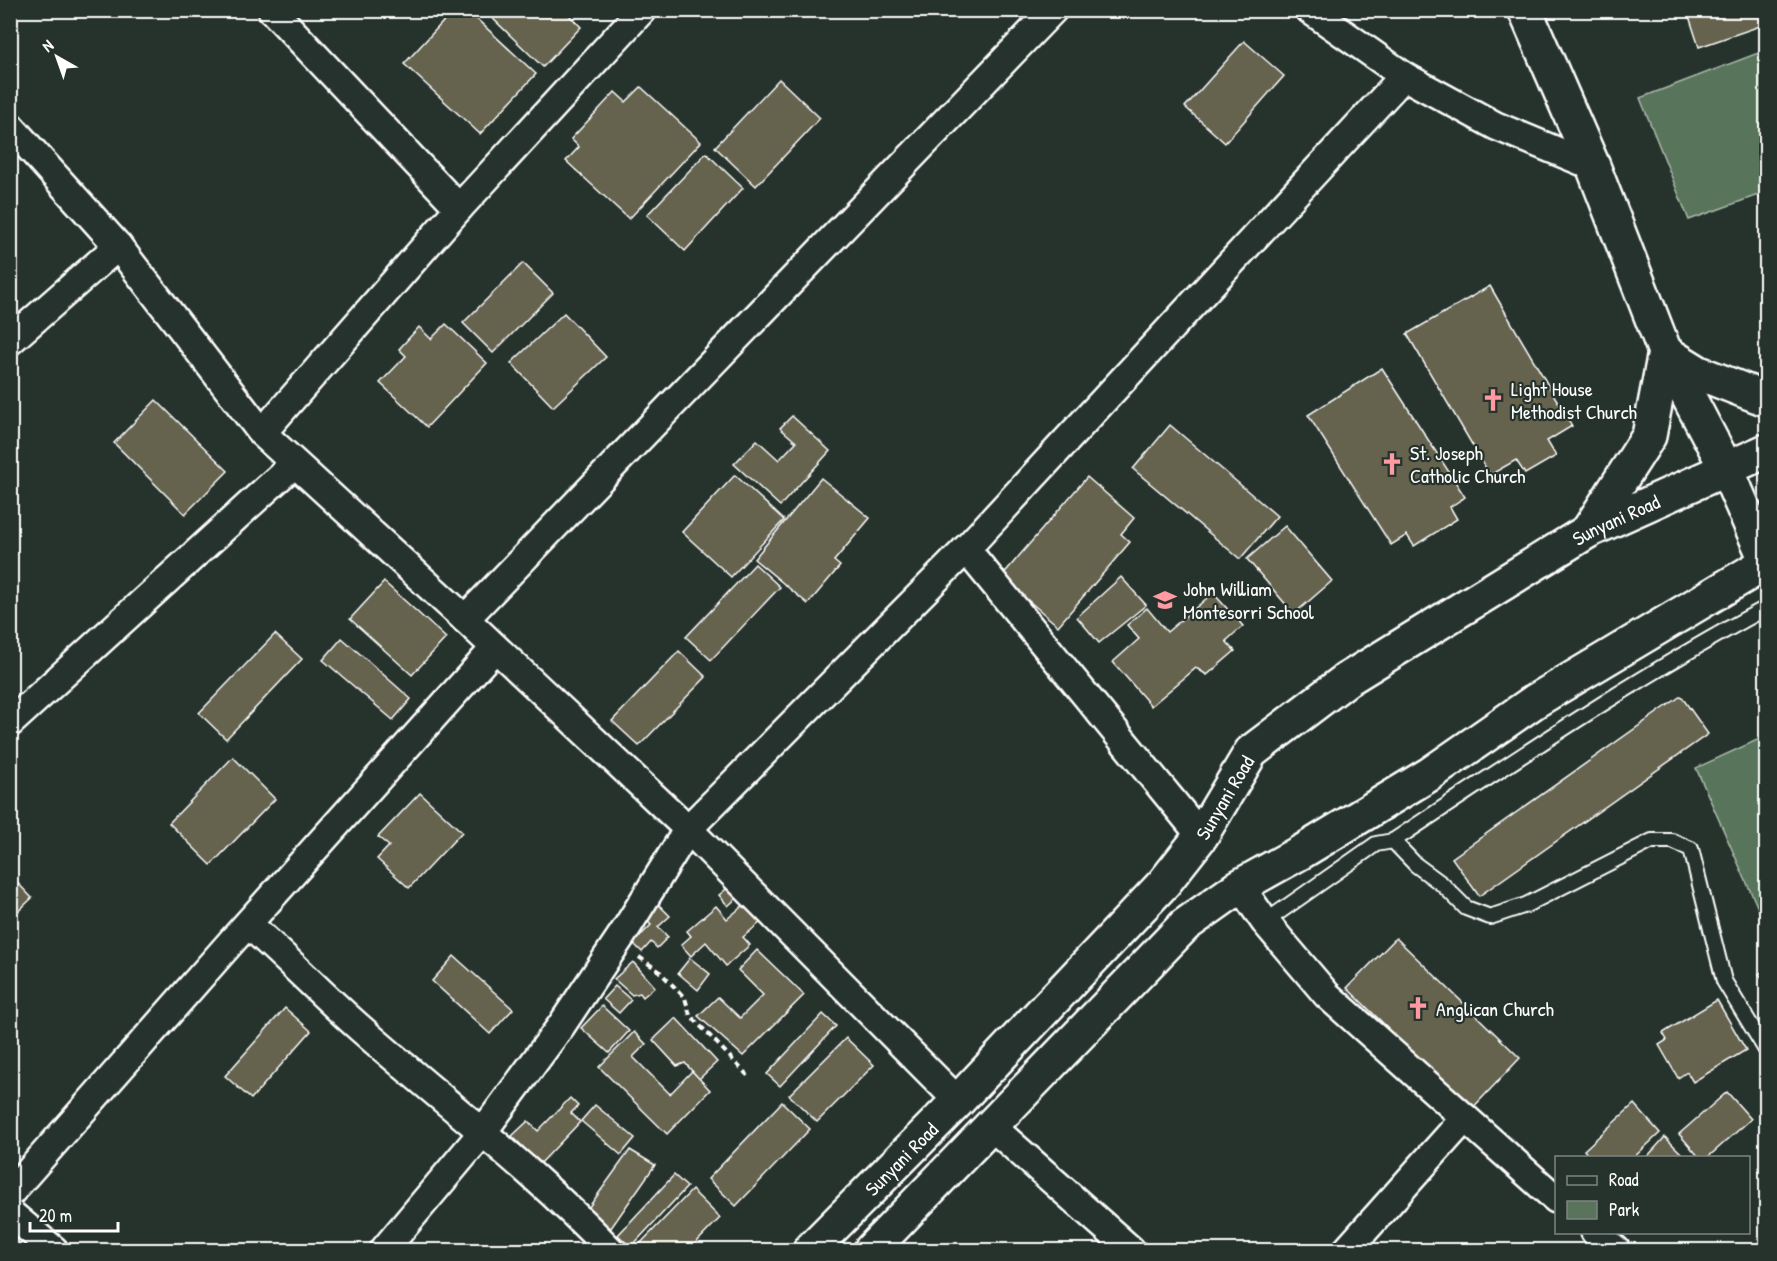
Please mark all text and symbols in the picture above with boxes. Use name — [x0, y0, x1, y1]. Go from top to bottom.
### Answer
north arrow — [27, 27, 87, 87]
text: N — [37, 34, 58, 57]
place label: Light House Methodist Church — [1511, 375, 1637, 425]
church icon: Light House Methodist Church — [1480, 387, 1506, 413]
place label: St. Joseph Catholic Church — [1410, 439, 1526, 489]
church icon: St. Joseph Catholic Church — [1379, 451, 1405, 477]
street label: Sunyani Road — [1567, 487, 1664, 551]
place label: John William Montesorri School — [1183, 575, 1315, 625]
school or university icon: John William Montesorri School — [1152, 587, 1178, 613]
street label: Sunyani Road — [1189, 750, 1260, 844]
church icon: Anglican Church — [1405, 995, 1431, 1021]
place label: Anglican Church — [1436, 995, 1554, 1022]
street label: Sunyani Road — [858, 1116, 944, 1201]
legend — [1555, 1156, 1750, 1234]
text: Road — [1609, 1167, 1639, 1192]
scale bar — [30, 1195, 118, 1233]
text: Park — [1609, 1197, 1640, 1222]
text: 20 m — [39, 1203, 72, 1228]

